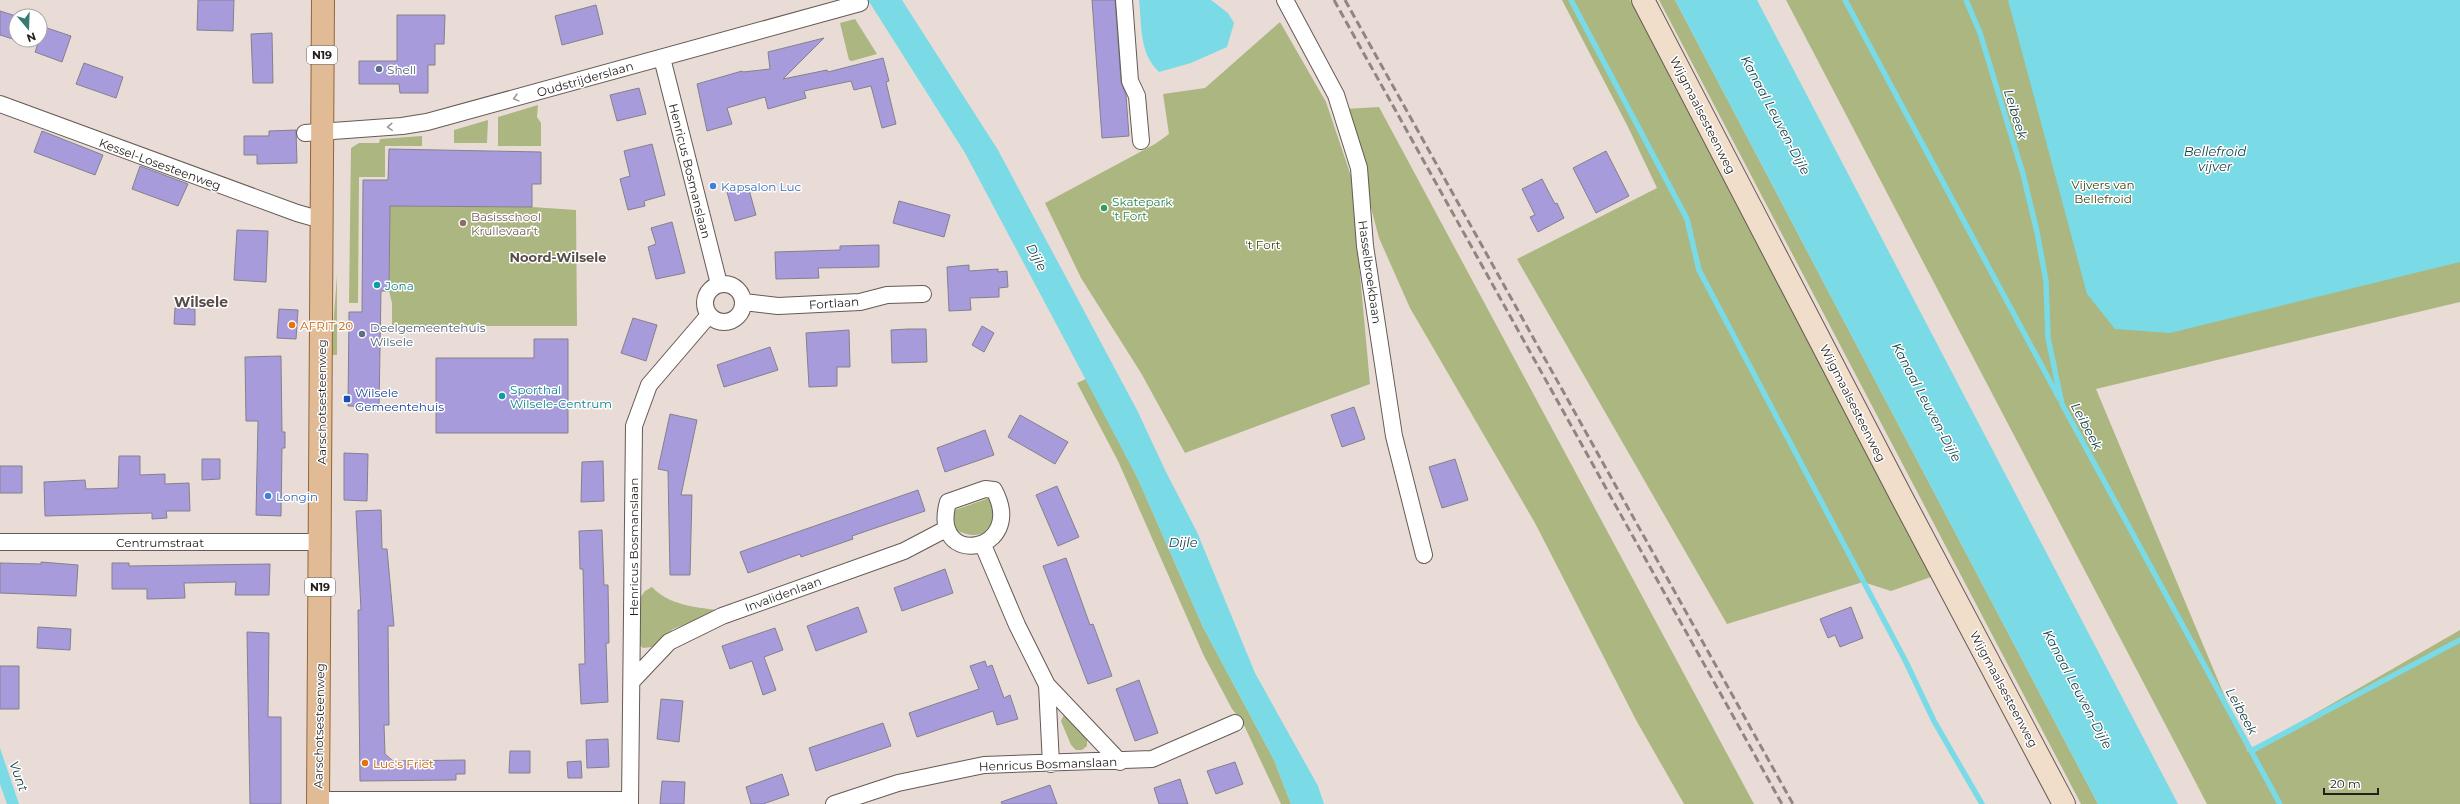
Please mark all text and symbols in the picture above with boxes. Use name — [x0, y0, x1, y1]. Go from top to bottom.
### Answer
north arrow — [8, 8, 48, 48]
text: N — [25, 29, 38, 46]
road number: N19 — [307, 46, 337, 64]
water label: Kanaal Leuven-Dijle — [1738, 53, 1814, 178]
street label: Wijgmaalsesteenweg — [1667, 54, 1739, 176]
street label: Oudstrijderslaan — [535, 58, 635, 100]
place label: Shell — [387, 62, 416, 77]
marker: Shell — [374, 64, 384, 74]
water label: Leibeek — [2001, 87, 2031, 142]
one-way arrow — [513, 93, 520, 102]
street label: Henricus Bosmanslaan — [666, 102, 714, 240]
one-way arrow — [387, 123, 393, 131]
street label: Kessel-Losesteenweg — [97, 135, 223, 193]
water label: Bellefroid vijver — [2184, 143, 2246, 174]
park label: Vijvers van Bellefroid — [2071, 177, 2135, 206]
place label: Kapsalon Luc — [721, 179, 802, 194]
marker: Kapsalon Luc — [708, 181, 718, 191]
place label: Skatepark 't Fort — [1112, 194, 1173, 223]
marker: Skatepark 't Fort — [1099, 203, 1109, 213]
place label: Basisschool Krullevaar't — [471, 209, 541, 238]
marker: Basisschool Krullevaar't — [458, 218, 468, 228]
street label: Hasselbroekbaan — [1355, 219, 1385, 325]
park label: 't Fort — [1245, 237, 1281, 252]
water label: Dijle — [1023, 240, 1051, 274]
district label: Noord-Wilsele — [510, 249, 606, 265]
place label: Jona — [384, 278, 414, 293]
marker: Jona — [372, 280, 382, 290]
district label: Wilsele — [174, 293, 228, 311]
street label: Fortlaan — [808, 294, 860, 312]
place label: AFRIT 20 — [300, 318, 353, 333]
marker: AFRIT 20 — [287, 320, 297, 330]
place label: Deelgemeentehuis Wilsele — [370, 320, 486, 349]
marker: Deelgemeentehuis Wilsele — [357, 329, 367, 339]
street label: Aarschotsesteenweg — [314, 339, 329, 465]
water label: Kanaal Leuven-Dijle — [1889, 340, 1965, 465]
street label: Wijgmaalsesteenweg — [1817, 342, 1889, 464]
place label: Sporthal Wilsele-Centrum — [510, 382, 612, 411]
place label: Wilsele Gemeentehuis — [355, 385, 444, 414]
marker: Sporthal Wilsele-Centrum — [497, 391, 507, 401]
marker: Wilsele Gemeentehuis — [342, 394, 352, 404]
water label: Leibeek — [2068, 400, 2107, 453]
street label: Henricus Bosmanslaan — [626, 478, 641, 616]
place label: Longin — [276, 489, 318, 504]
marker: Longin — [263, 491, 273, 501]
water label: Dijle — [1168, 534, 1198, 550]
street label: Centrumstraat — [116, 535, 204, 550]
street label: Invalidenlaan — [743, 573, 823, 615]
road number: N19 — [305, 578, 335, 596]
water label: Kanaal Leuven-Dijle — [2040, 627, 2116, 752]
street label: Wijgmaalsesteenweg — [1967, 628, 2041, 750]
street label: Aarschotsesteenweg — [310, 663, 328, 789]
water label: Leibeek — [2223, 685, 2262, 738]
street label: Henricus Bosmanslaan — [978, 754, 1118, 774]
place label: Luc's Friet — [373, 756, 434, 771]
water label: Vunt — [6, 758, 32, 794]
marker: Luc's Friet — [360, 758, 370, 768]
scale bar — [2324, 770, 2378, 796]
text: 20 m — [2330, 776, 2361, 791]

